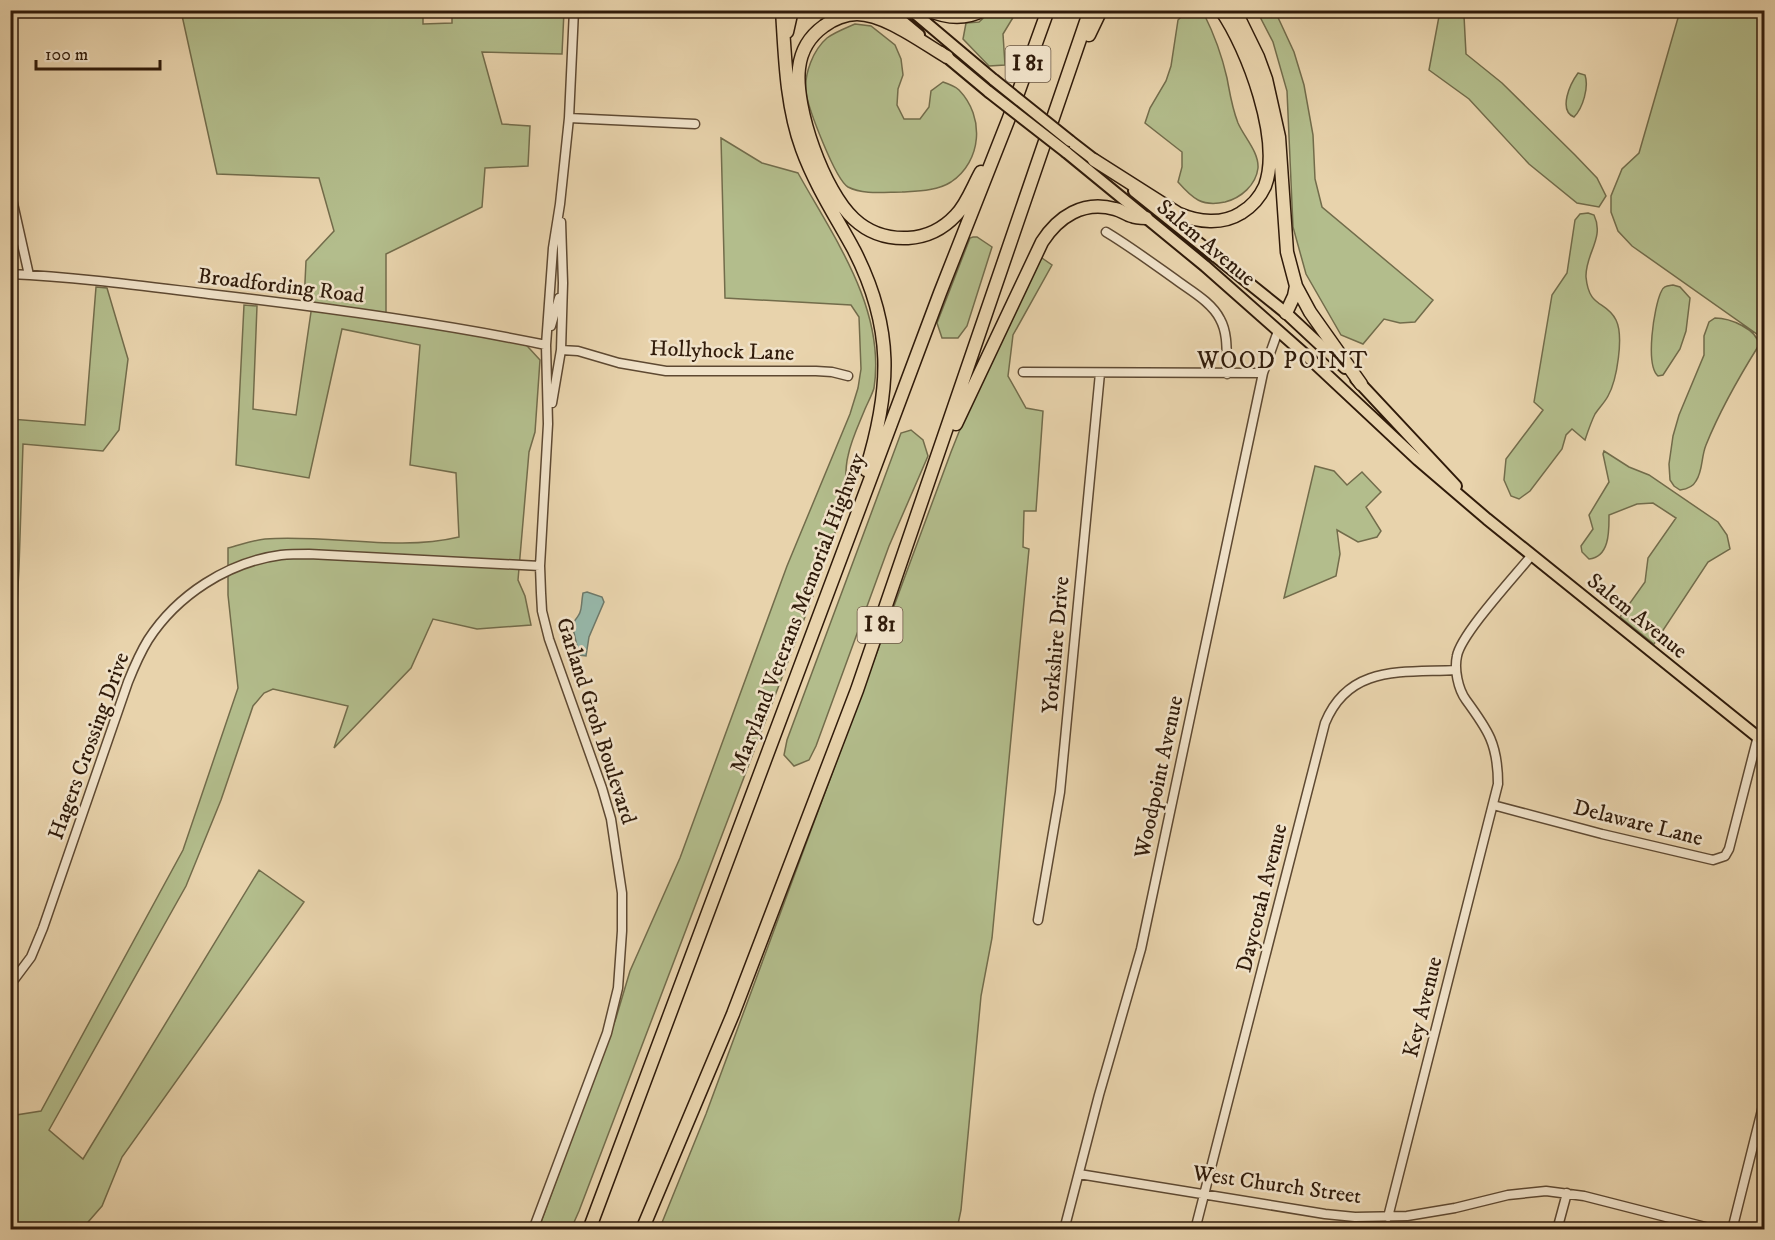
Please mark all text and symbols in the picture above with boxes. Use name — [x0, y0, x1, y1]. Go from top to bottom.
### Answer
scale bar — [36, 33, 160, 71]
text: 100 m — [45, 44, 88, 66]
road number: I 81 — [1006, 46, 1050, 82]
street label: Salem Avenue — [1151, 194, 1261, 292]
street label: Broadfording Road — [196, 262, 366, 310]
street label: Hollyhock Lane — [649, 335, 795, 367]
district label: WOOD POINT — [1196, 346, 1369, 376]
street label: Maryland Veterans Memorial Highway — [724, 449, 872, 777]
street label: Salem Avenue — [1581, 567, 1693, 665]
street label: Yorkshire Drive — [1037, 575, 1075, 715]
road number: I 81 — [858, 607, 902, 643]
street label: Garland Groh Boulevard — [550, 614, 642, 828]
street label: Hagers Crossing Drive — [43, 649, 135, 843]
street label: Woodpoint Avenue — [1128, 693, 1189, 862]
street label: Delaware Lane — [1570, 794, 1706, 852]
street label: Daycotah Avenue — [1230, 821, 1294, 975]
street label: Key Avenue — [1397, 954, 1449, 1060]
street label: West Church Street — [1190, 1160, 1363, 1210]

